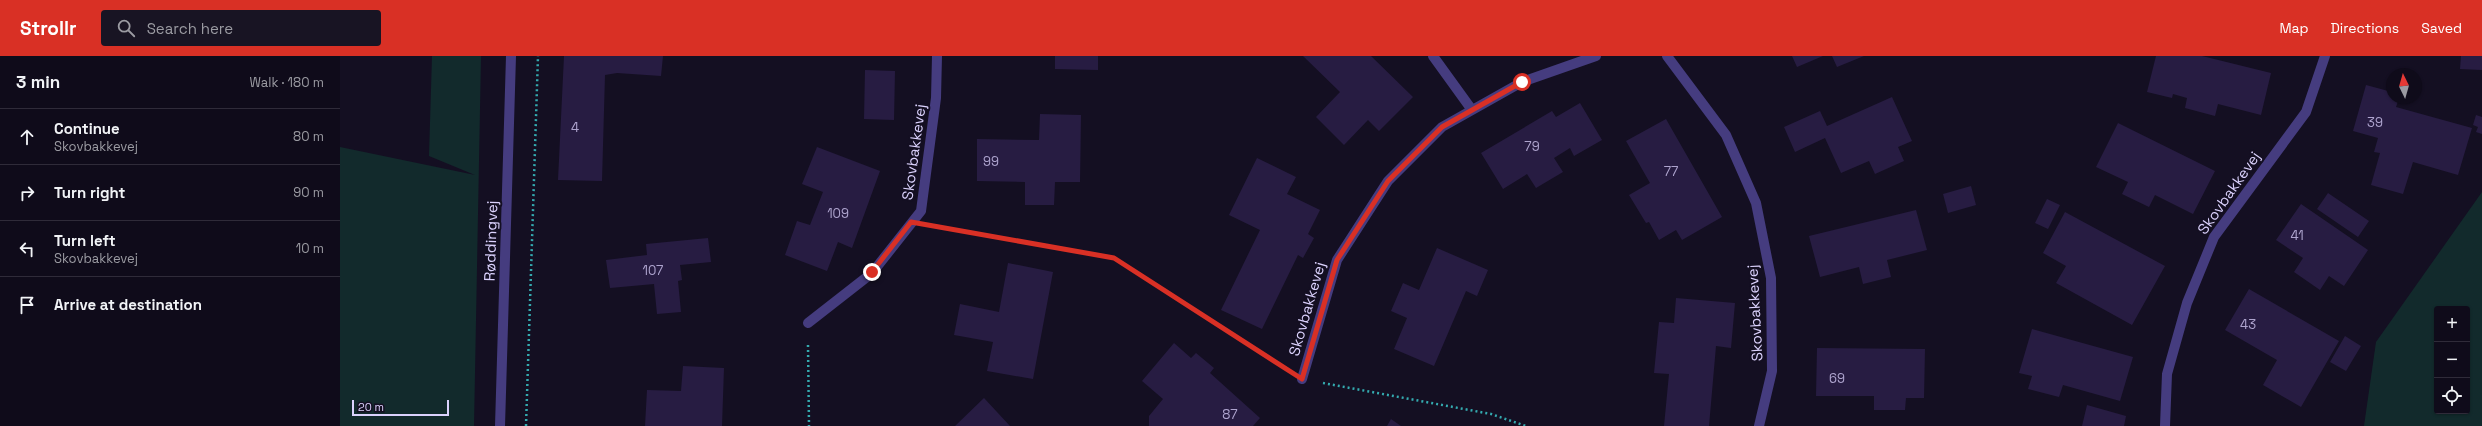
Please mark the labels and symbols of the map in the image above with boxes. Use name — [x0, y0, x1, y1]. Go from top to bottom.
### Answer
north arrow — [2386, 68, 2422, 104]
route start — [1513, 73, 1531, 91]
street label: Skovbakkevej — [897, 103, 930, 201]
house number: 39 — [2367, 114, 2383, 131]
house number: 4 — [571, 119, 579, 136]
house number: 79 — [1524, 138, 1540, 155]
street label: Skovbakkevej — [2193, 148, 2264, 238]
house number: 99 — [983, 153, 999, 170]
house number: 77 — [1664, 163, 1678, 180]
street label: Røddingvej — [480, 200, 501, 282]
house number: 109 — [827, 205, 849, 222]
house number: 41 — [2290, 227, 2304, 244]
street label: Skovbakkevej — [1284, 260, 1329, 358]
house number: 107 — [643, 262, 663, 279]
route end — [863, 263, 881, 281]
street label: Skovbakkevej — [1742, 264, 1767, 362]
house number: 43 — [2240, 316, 2256, 333]
house number: 69 — [1829, 370, 1845, 387]
scale bar — [352, 398, 449, 417]
house number: 87 — [1222, 406, 1238, 423]

